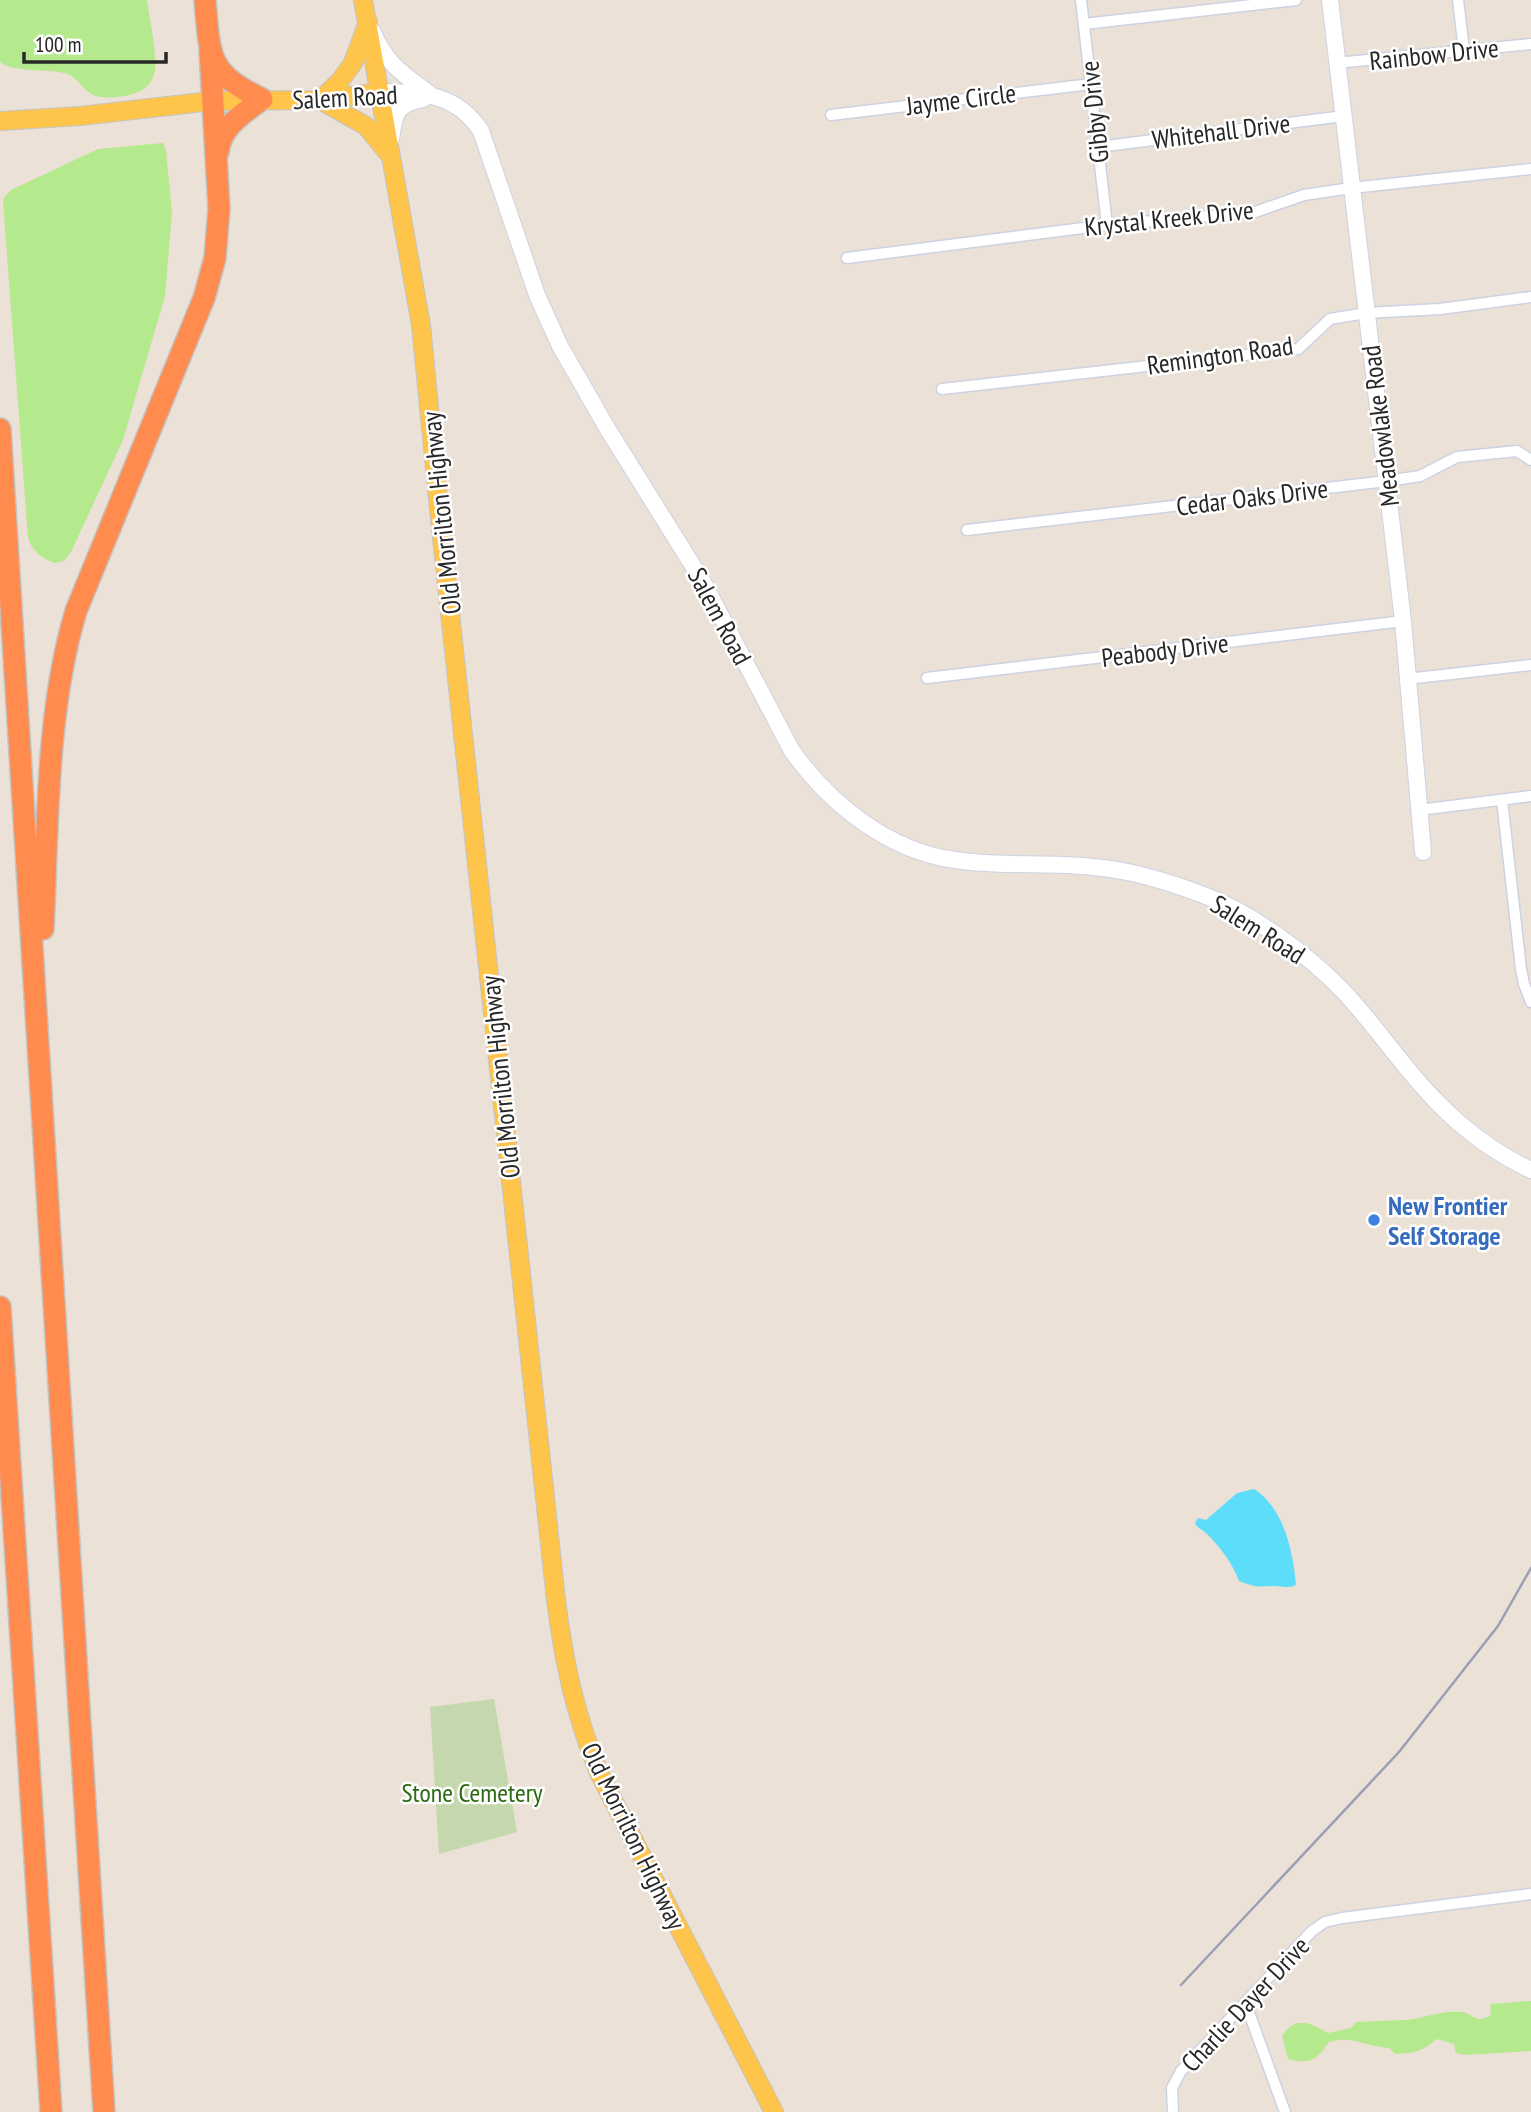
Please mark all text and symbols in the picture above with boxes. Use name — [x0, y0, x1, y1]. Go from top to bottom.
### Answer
scale bar — [24, 21, 166, 65]
text: 100 m — [35, 31, 81, 58]
street label: Rainbow Drive — [1368, 31, 1500, 77]
street label: Gibby Drive — [1072, 59, 1116, 165]
street label: Jayme Circle — [903, 76, 1018, 122]
street label: Salem Road — [292, 78, 398, 116]
street label: Whitehall Drive — [1150, 106, 1292, 156]
street label: Krystal Kreek Drive — [1083, 193, 1255, 243]
street label: Remington Road — [1145, 328, 1295, 382]
street label: Meadowlake Road — [1354, 343, 1406, 509]
street label: Old Morrilton Highway — [414, 410, 468, 616]
street label: Cedar Oaks Drive — [1174, 471, 1330, 523]
street label: Salem Road — [681, 562, 759, 670]
street label: Peabody Drive — [1100, 626, 1230, 674]
street label: Salem Road — [1205, 887, 1311, 971]
street label: Old Morrilton Highway — [473, 974, 527, 1180]
place label: New Frontier Self Storage — [1388, 1189, 1508, 1252]
marker: New Frontier Self Storage — [1366, 1212, 1382, 1228]
street label: Old Morrilton Highway — [575, 1737, 694, 1935]
park label: Stone Cemetery — [401, 1776, 543, 1809]
street label: Charlie Dayer Drive — [1174, 1929, 1316, 2079]

